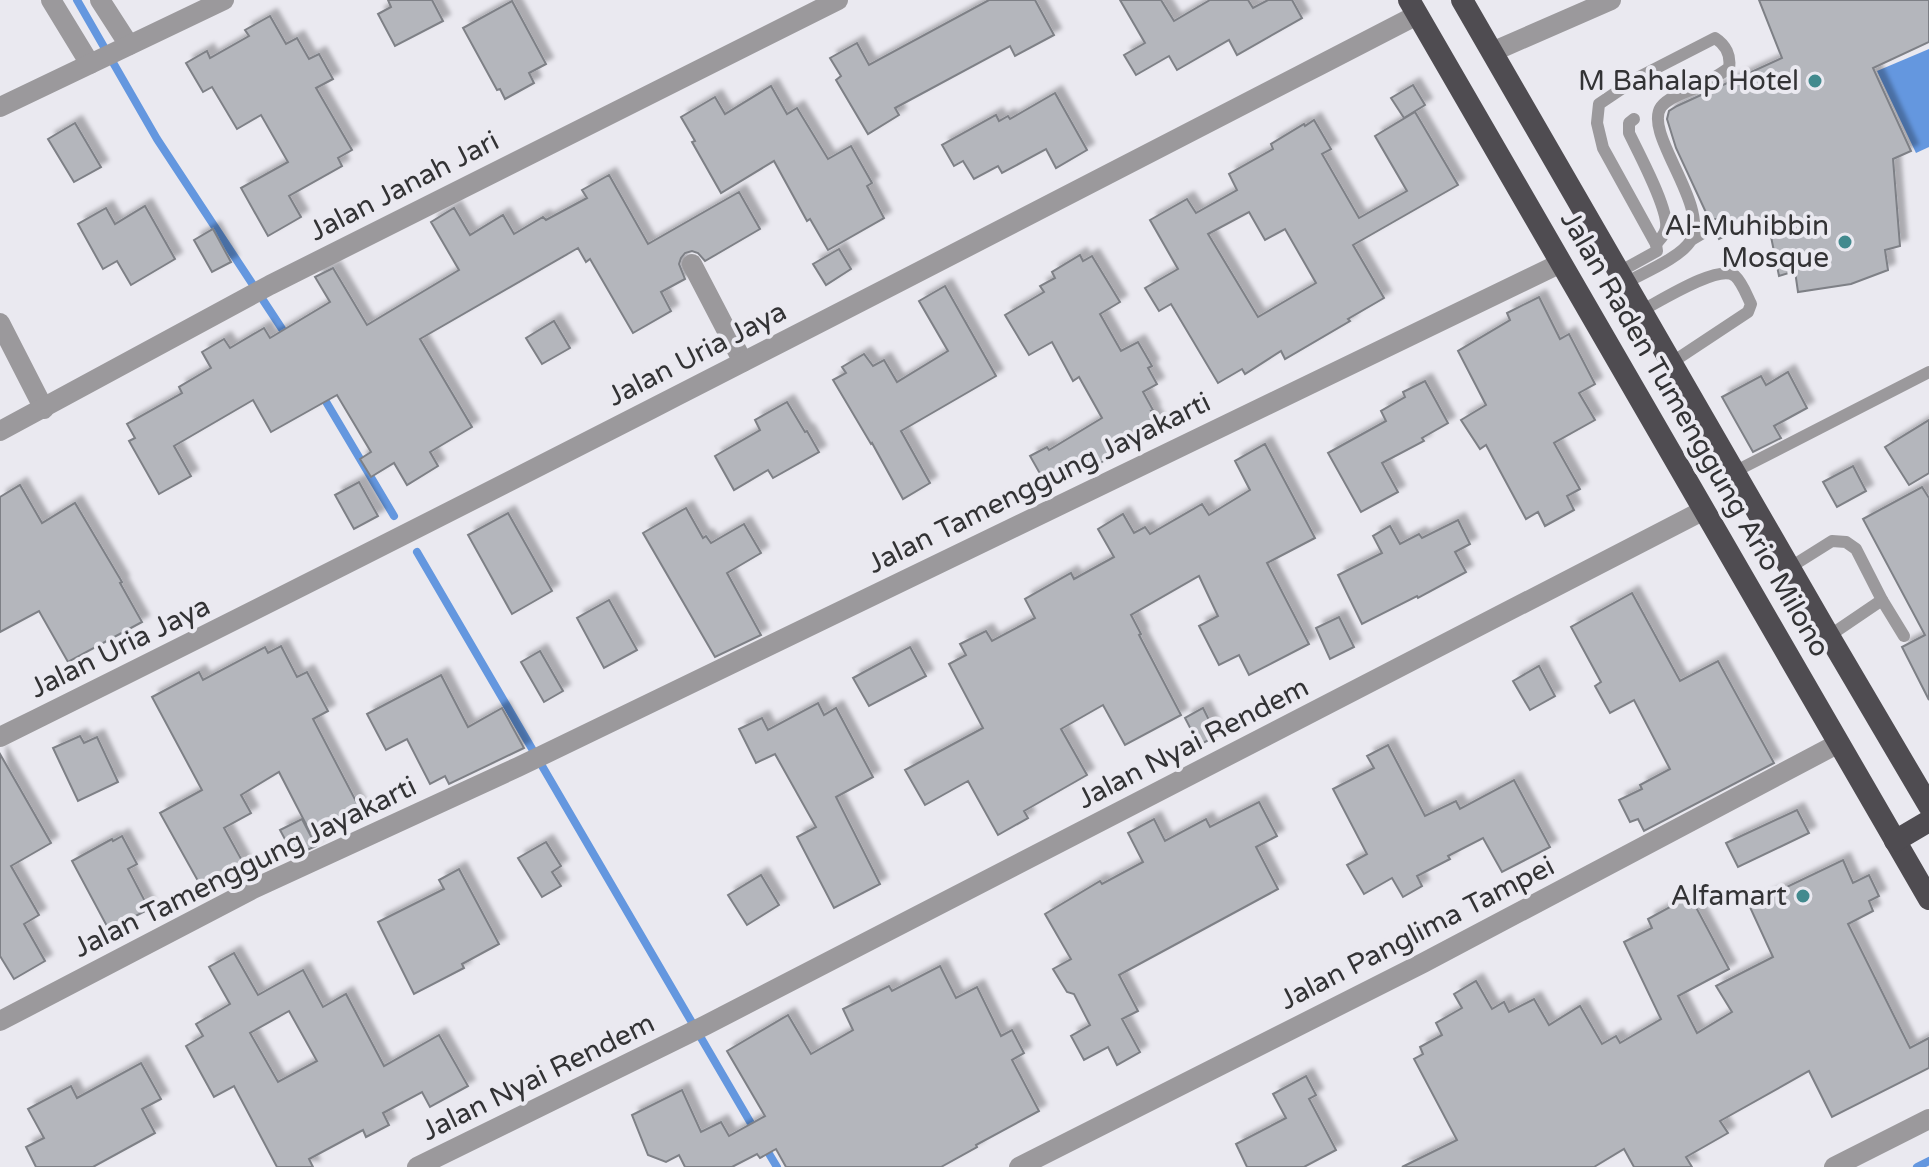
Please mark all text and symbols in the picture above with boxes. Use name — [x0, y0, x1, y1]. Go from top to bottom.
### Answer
place label: M Bahalap Hotel — [1578, 64, 1799, 98]
marker: M Bahalap Hotel — [1806, 72, 1824, 90]
street label: Jalan Janah Jari — [304, 124, 504, 248]
street label: Jalan Raden Tumenggung Ario Milono — [1553, 205, 1837, 663]
place label: Al-Muhibbin Mosque — [1664, 209, 1829, 275]
marker: Al-Muhibbin Mosque — [1836, 233, 1854, 251]
street label: Jalan Uria Jaya — [602, 294, 792, 414]
street label: Jalan Tamenggung Jayakarti — [862, 385, 1216, 581]
street label: Jalan Uria Jaya — [24, 589, 216, 705]
street label: Jalan Nyai Rendem — [1072, 670, 1314, 816]
street label: Jalan Tamenggung Jayakarti — [68, 769, 422, 965]
street label: Jalan Panglima Tampei — [1274, 849, 1560, 1017]
place label: Alfamart — [1670, 879, 1787, 913]
marker: Alfamart — [1794, 887, 1812, 905]
street label: Jalan Nyai Rendem — [416, 1006, 660, 1148]

